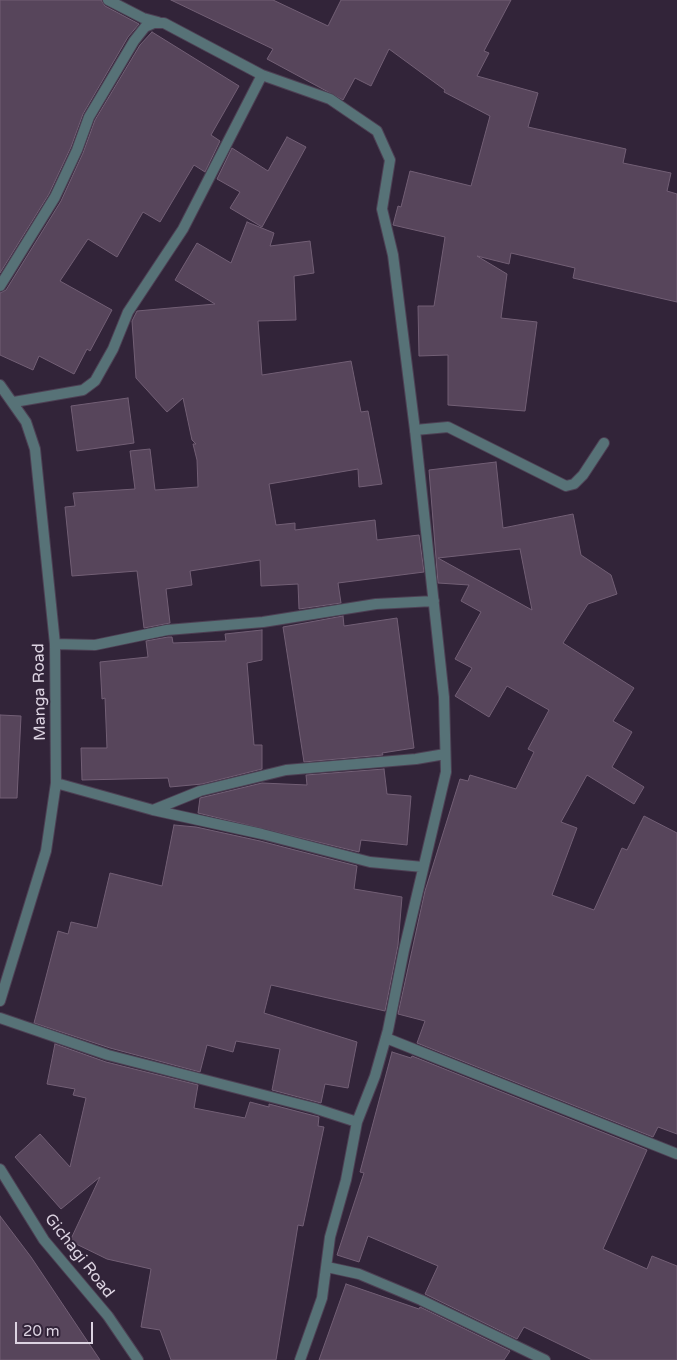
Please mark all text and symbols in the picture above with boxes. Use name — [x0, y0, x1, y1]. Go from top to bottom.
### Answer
street label: Manga Road — [30, 643, 50, 741]
street label: Gichagi Road — [40, 1210, 118, 1302]
scale bar — [18, 1312, 95, 1344]
text: 20 m — [23, 1322, 60, 1340]

